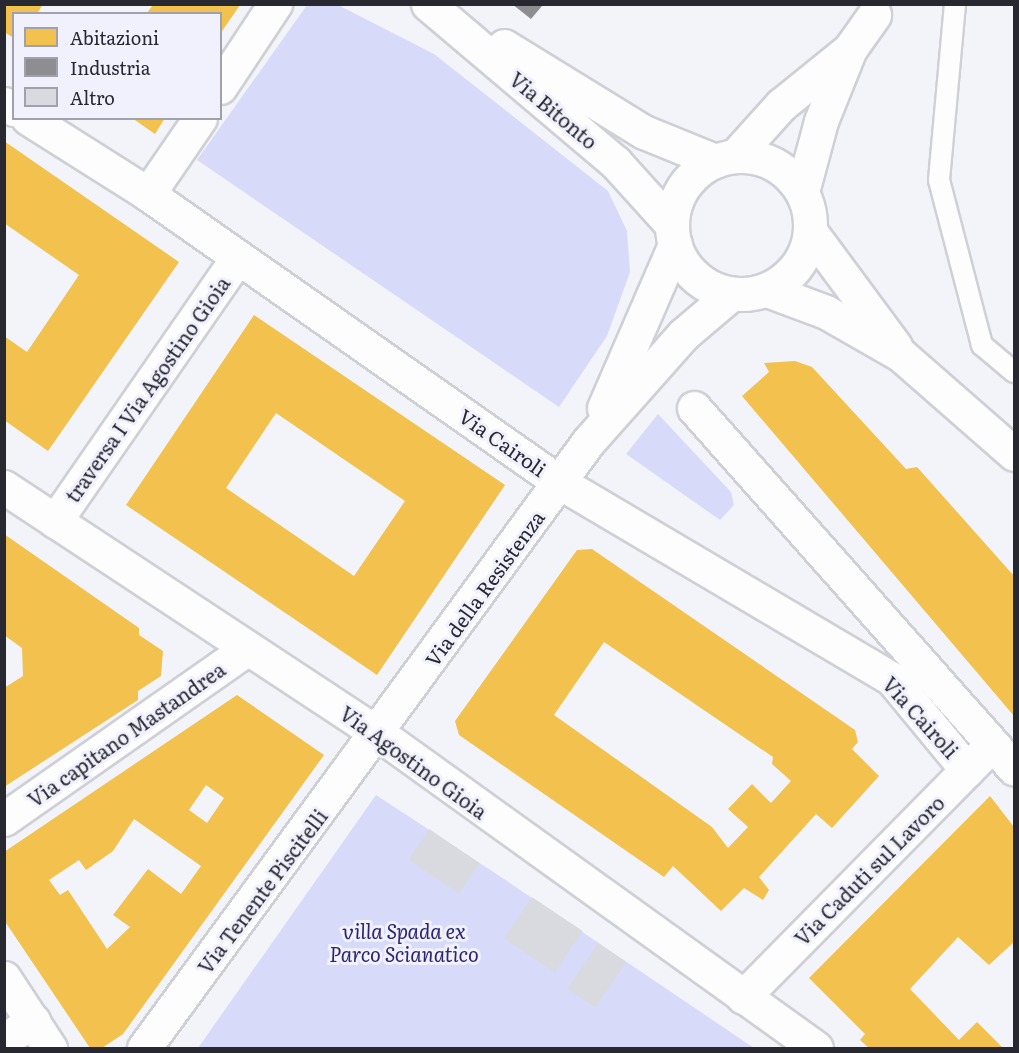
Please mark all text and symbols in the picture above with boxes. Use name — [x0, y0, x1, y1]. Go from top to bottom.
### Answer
legend — [12, 12, 222, 120]
text: Abitazioni — [70, 24, 159, 51]
text: Industria — [70, 54, 150, 81]
street label: Via Bitonto — [505, 66, 603, 154]
text: Altro — [70, 84, 115, 111]
street label: traversa I Via Agostino Gioia — [60, 271, 234, 507]
street label: Via Cairoli — [455, 403, 551, 481]
street label: Via della Resistenza — [419, 505, 549, 671]
street label: Via capitano Mastandrea — [23, 657, 229, 811]
street label: Via Cairoli — [878, 671, 964, 763]
street label: Via Agostino Gioia — [336, 701, 492, 823]
street label: Via Caduti sul Lavoro — [789, 790, 949, 950]
street label: Via Tenente Piscitelli — [192, 804, 332, 978]
park label: villa Spada ex Parco Scianatico — [329, 918, 479, 965]

